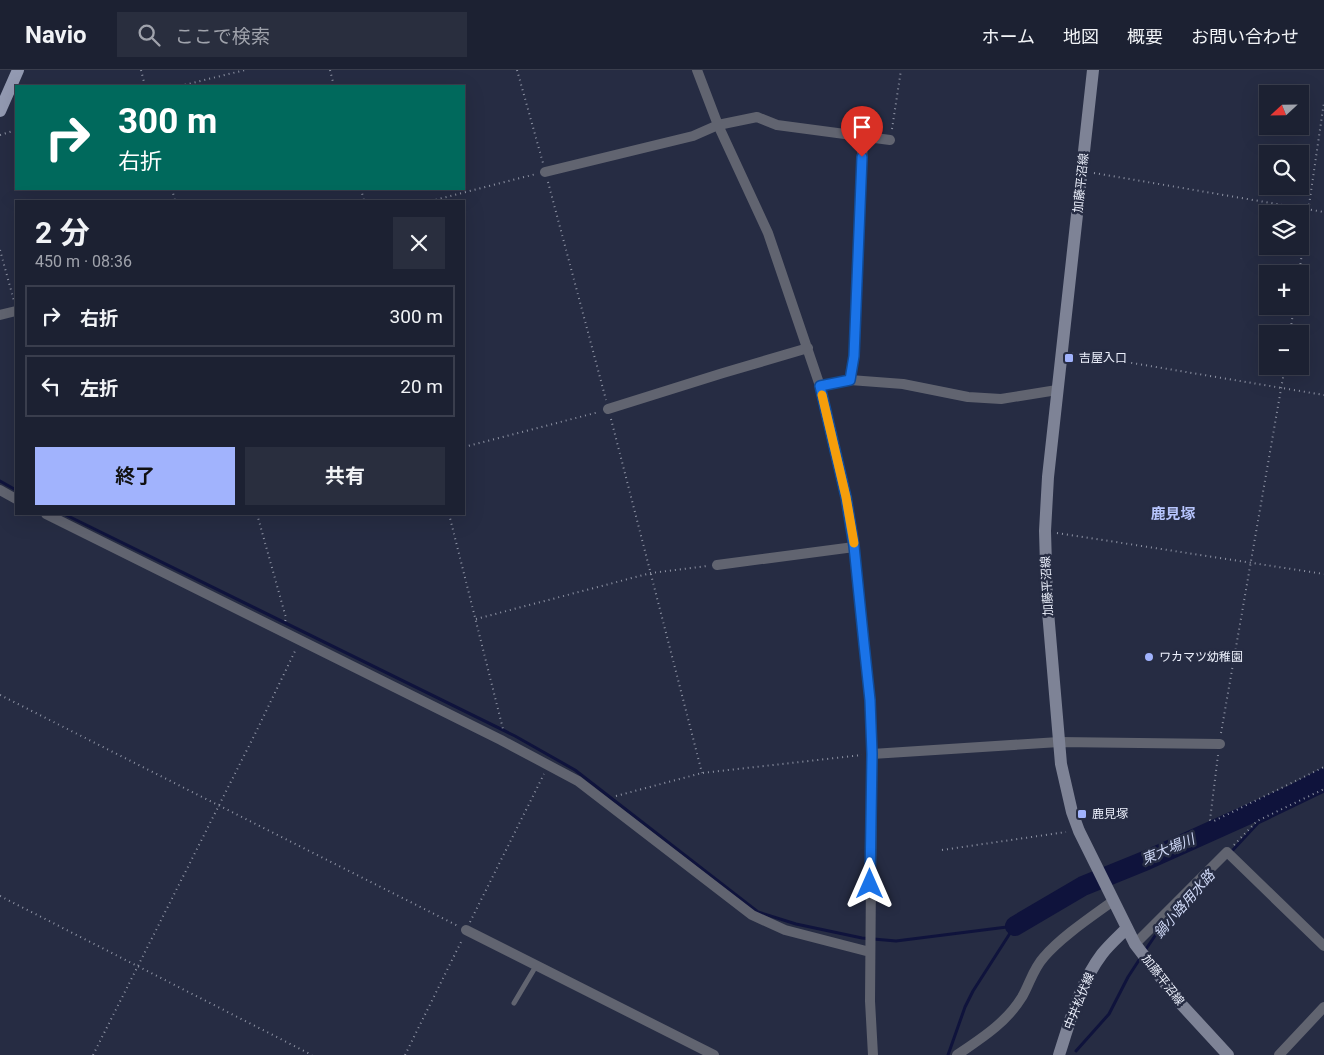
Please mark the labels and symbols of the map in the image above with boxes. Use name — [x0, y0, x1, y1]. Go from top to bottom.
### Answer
north arrow — [1259, 85, 1309, 135]
pin — [841, 106, 883, 157]
street label: 加藤平沼線 — [1071, 152, 1091, 214]
place label: 吉屋入口 — [1079, 351, 1127, 365]
marker: 吉屋入口 — [1063, 352, 1075, 364]
district label: 鹿見塚 — [1150, 505, 1196, 523]
street label: 加藤平沼線 — [1038, 556, 1056, 616]
place label: ワカマツ幼稚園 — [1159, 650, 1243, 664]
marker: ワカマツ幼稚園 — [1143, 651, 1155, 663]
place label: 鹿見塚 — [1092, 807, 1128, 821]
marker: 鹿見塚 — [1076, 808, 1088, 820]
water label: 東大場川 — [1139, 830, 1199, 867]
position arrow — [843, 857, 895, 909]
water label: 鍋小路用水路 — [1150, 866, 1218, 941]
street label: 加藤平沼線 — [1139, 952, 1187, 1008]
street label: 中井松伏線 — [1061, 971, 1097, 1031]

